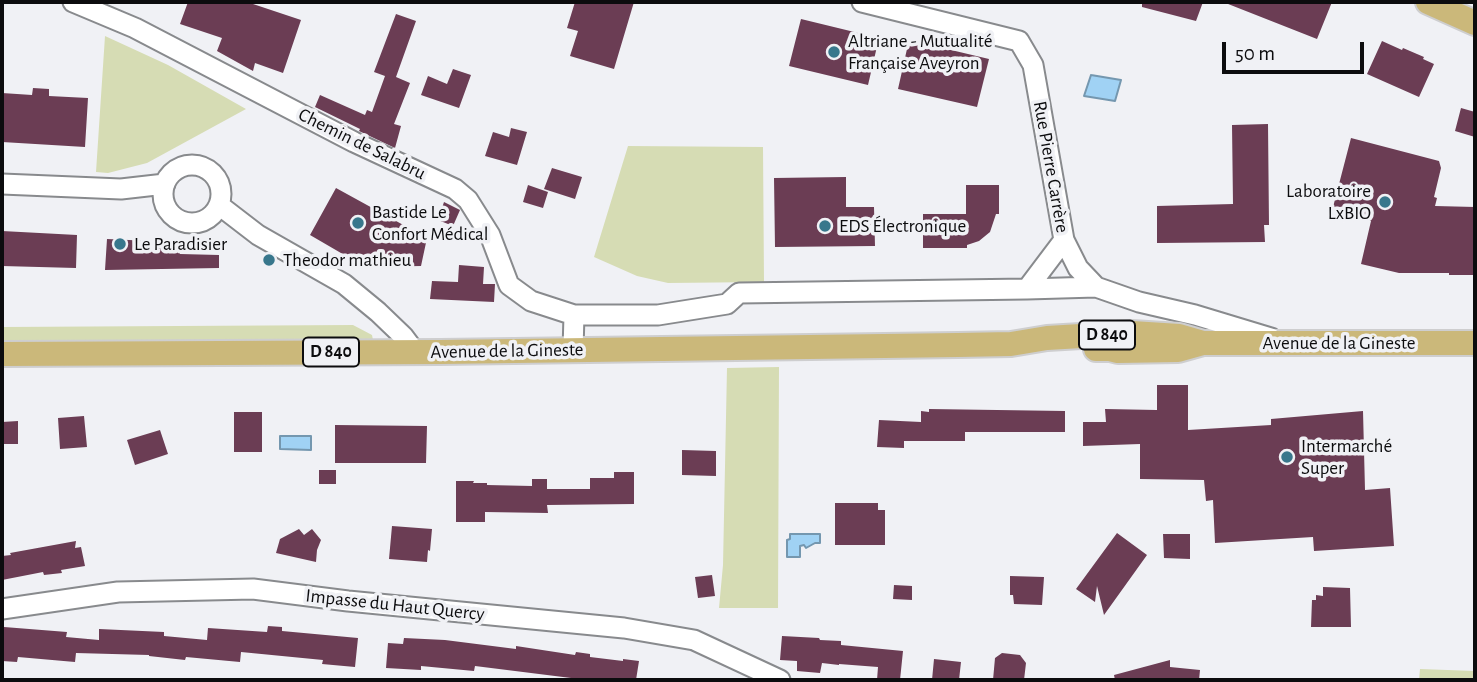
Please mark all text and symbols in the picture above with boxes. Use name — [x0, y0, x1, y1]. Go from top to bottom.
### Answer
scale bar — [1225, 28, 1367, 72]
place label: Altriane - Mutualité Française Aveyron — [848, 30, 992, 74]
text: 50 m — [1235, 43, 1275, 64]
marker: Altriane - Mutualité Française Aveyron — [826, 44, 842, 60]
street label: Rue Pierre Carrère — [1028, 99, 1074, 235]
street label: Chemin de Salabru — [294, 103, 430, 185]
place label: Laboratoire LxBIO — [1286, 180, 1371, 224]
marker: Laboratoire LxBIO — [1377, 194, 1393, 210]
place label: Bastide Le Confort Médical — [372, 201, 489, 245]
marker: Bastide Le Confort Médical — [350, 215, 366, 231]
place label: EDS Électronique — [839, 215, 966, 237]
marker: EDS Électronique — [817, 218, 833, 234]
place label: Le Paradisier — [134, 233, 227, 255]
marker: Le Paradisier — [112, 236, 128, 252]
place label: Theodor mathieu — [283, 249, 411, 271]
marker: Theodor mathieu — [261, 252, 277, 268]
road number: D 840 — [1079, 320, 1135, 349]
street label: Avenue de la Gineste — [1262, 332, 1416, 354]
road number: D 840 — [303, 338, 359, 366]
street label: Avenue de la Gineste — [430, 338, 584, 364]
place label: Intermarché Super — [1301, 435, 1392, 479]
marker: Intermarché Super — [1279, 449, 1295, 465]
street label: Impasse du Haut Quercy — [305, 584, 485, 626]

